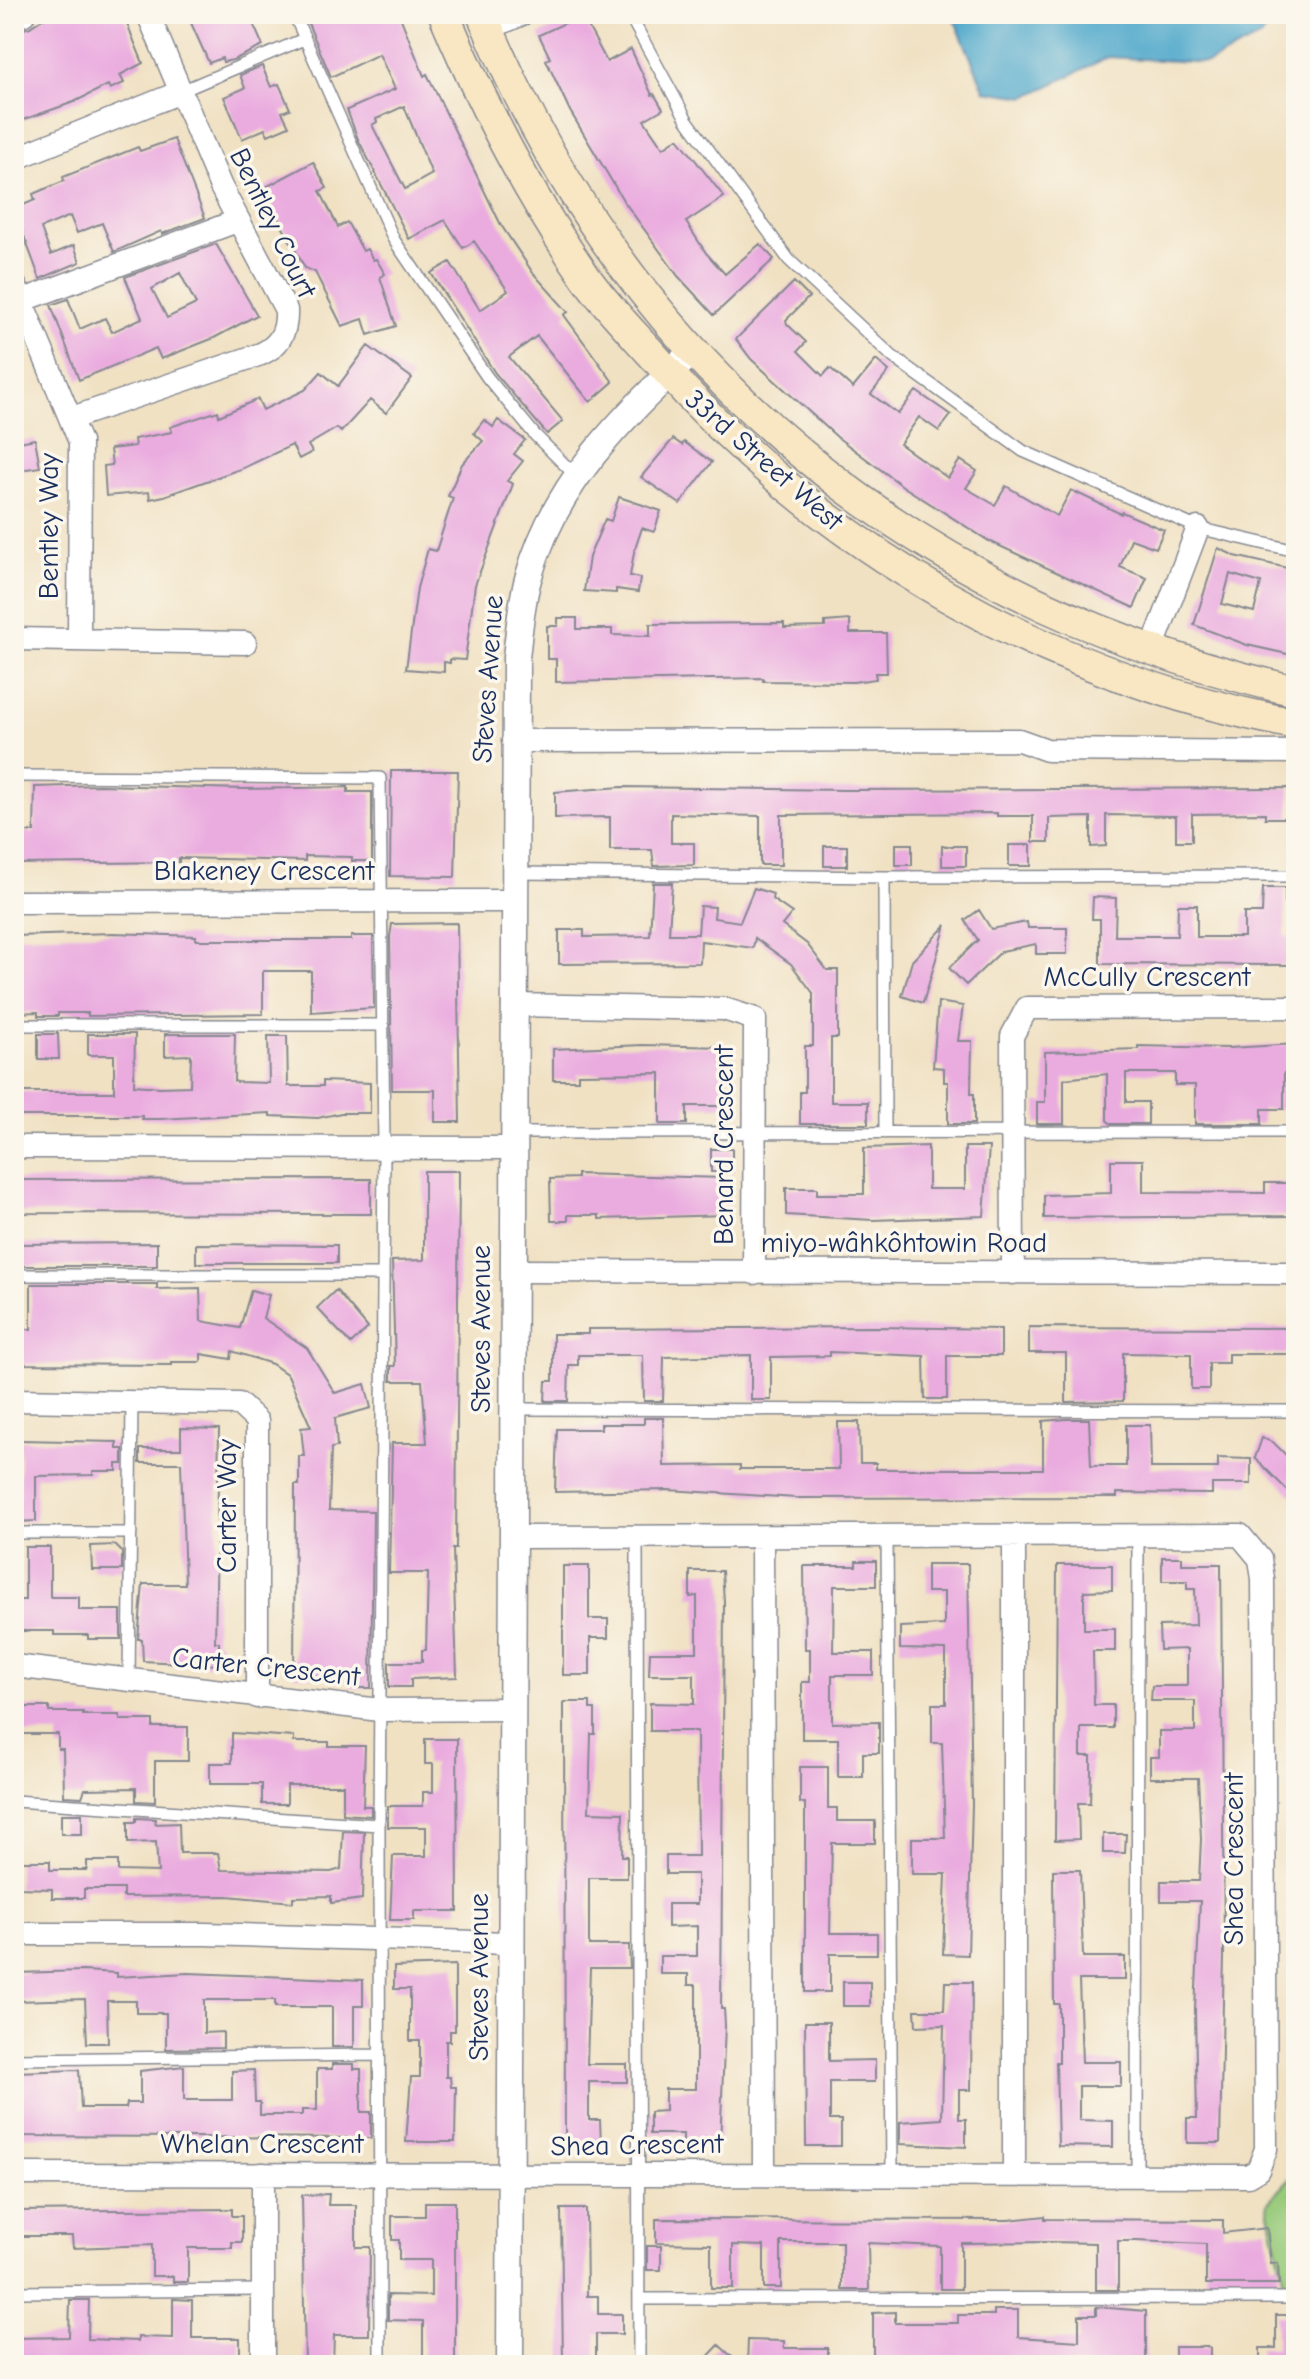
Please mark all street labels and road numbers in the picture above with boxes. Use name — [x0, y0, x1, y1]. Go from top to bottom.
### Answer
street label: Bentley Court — [223, 143, 323, 304]
street label: 33rd Street West — [679, 383, 850, 538]
street label: Bentley Way — [33, 452, 65, 599]
street label: Steves Avenue — [466, 594, 510, 764]
street label: Blakeney Crescent — [154, 855, 375, 887]
street label: McCully Crescent — [1044, 961, 1251, 993]
street label: Benard Crescent — [708, 1044, 740, 1245]
street label: miyo-wâhkôhtowin Road — [761, 1227, 1047, 1259]
street label: Steves Avenue — [465, 1245, 497, 1413]
street label: Carter Way — [211, 1439, 243, 1573]
street label: Carter Crescent — [170, 1641, 363, 1693]
street label: Shea Crescent — [1218, 1772, 1250, 1945]
street label: Steves Avenue — [463, 1893, 495, 2061]
street label: Shea Crescent — [550, 2127, 725, 2163]
street label: Whelan Crescent — [160, 2128, 365, 2160]

